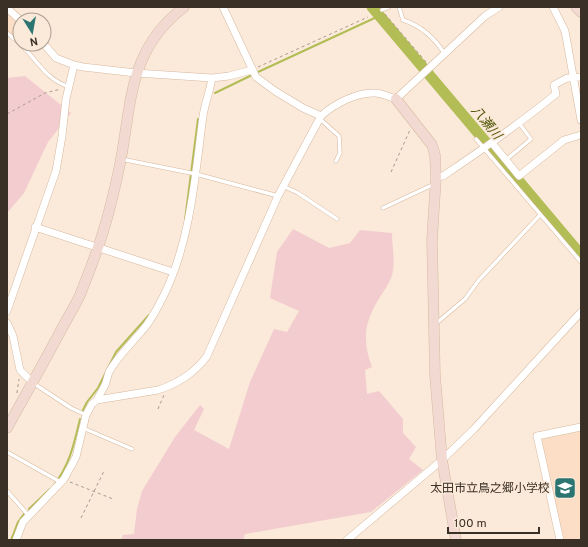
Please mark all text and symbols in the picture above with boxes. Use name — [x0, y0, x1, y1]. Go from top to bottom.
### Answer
north arrow — [12, 12, 52, 52]
text: N — [29, 33, 39, 48]
water label: 八瀬川 — [467, 103, 505, 145]
school or university icon: 太田市立鳥之郷小学校 — [552, 475, 578, 501]
place label: 太田市立鳥之郷小学校 — [430, 481, 550, 497]
scale bar — [448, 509, 539, 535]
text: 100 m — [454, 516, 487, 532]

